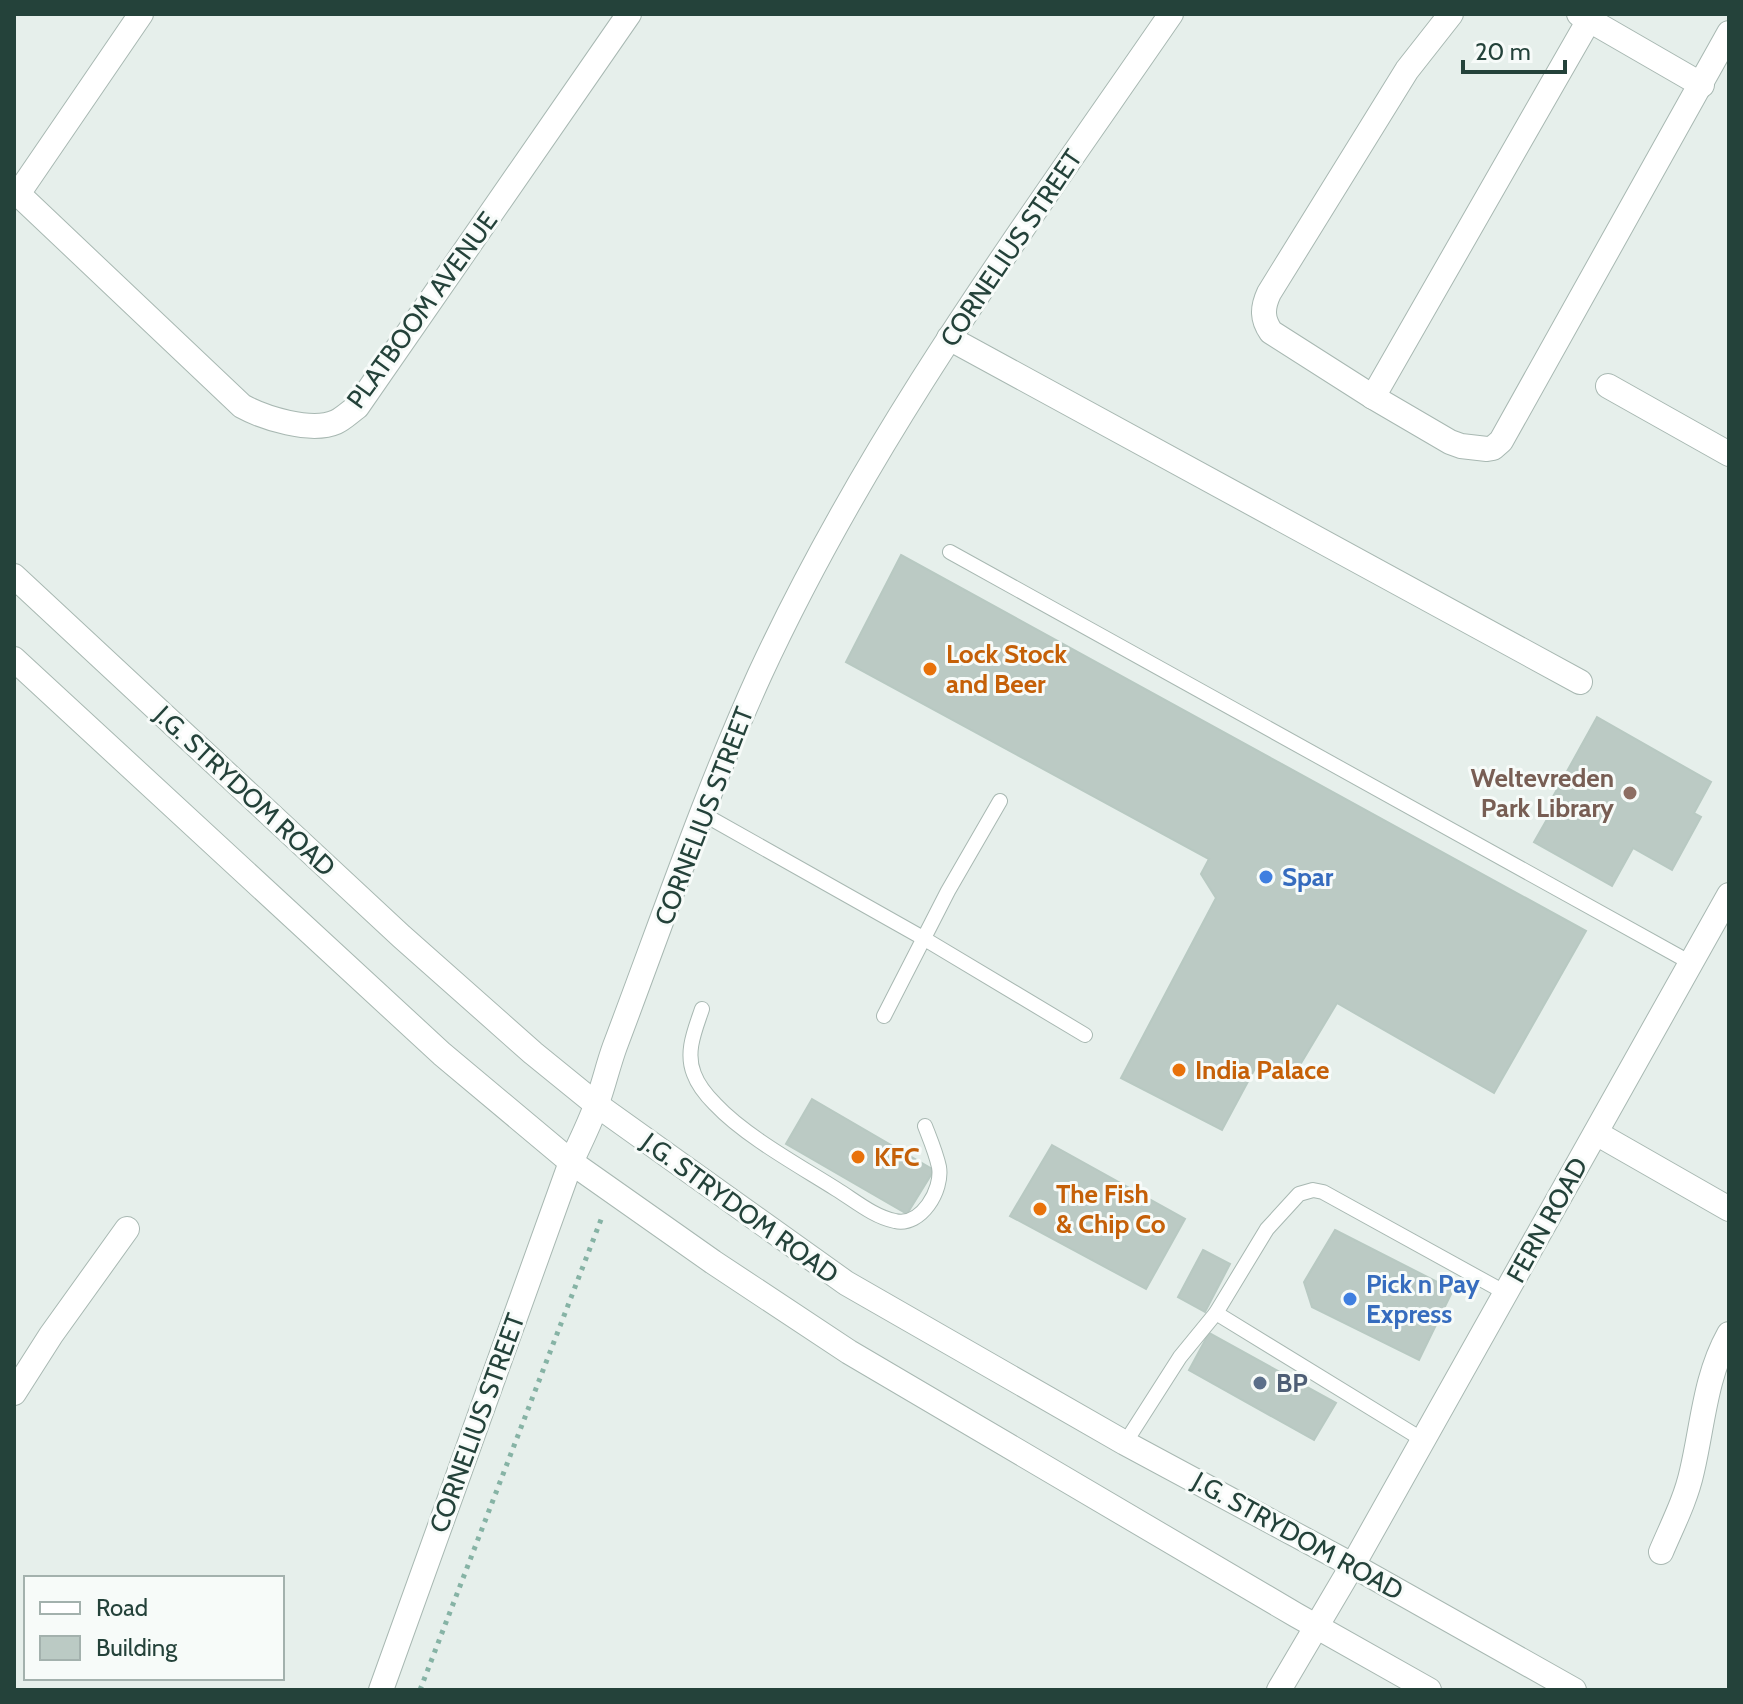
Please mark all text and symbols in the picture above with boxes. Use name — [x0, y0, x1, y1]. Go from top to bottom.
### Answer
scale bar — [1463, 24, 1565, 74]
text: 20 m — [1475, 37, 1531, 66]
street label: CORNELIUS STREET — [933, 143, 1089, 353]
street label: PLATBOOM AVENUE — [340, 205, 504, 415]
place label: Lock Stock and Beer — [946, 638, 1067, 700]
marker: Lock Stock and Beer — [921, 660, 939, 678]
street label: J.G. STRYDOM ROAD — [147, 698, 342, 883]
street label: CORNELIUS STREET — [648, 702, 760, 930]
place label: Weltevreden Park Library — [1470, 762, 1614, 824]
marker: Weltevreden Park Library — [1621, 784, 1639, 802]
place label: Spar — [1282, 861, 1334, 893]
marker: Spar — [1257, 868, 1275, 886]
place label: India Palace — [1195, 1054, 1329, 1086]
marker: India Palace — [1170, 1061, 1188, 1079]
street label: J.G. STRYDOM ROAD — [634, 1125, 845, 1290]
place label: KFC — [874, 1141, 920, 1173]
marker: KFC — [849, 1148, 867, 1166]
street label: FERN ROAD — [1500, 1152, 1594, 1288]
place label: The Fish & Chip Co — [1056, 1178, 1166, 1240]
marker: The Fish & Chip Co — [1031, 1200, 1049, 1218]
place label: Pick n Pay Express — [1366, 1268, 1480, 1330]
marker: Pick n Pay Express — [1341, 1290, 1359, 1308]
street label: CORNELIUS STREET — [422, 1309, 532, 1537]
place label: BP — [1276, 1367, 1308, 1399]
marker: BP — [1251, 1374, 1269, 1392]
street label: J.G. STRYDOM ROAD — [1186, 1464, 1409, 1607]
legend — [24, 1576, 284, 1680]
text: Road — [96, 1593, 148, 1622]
text: Building — [96, 1633, 178, 1662]

